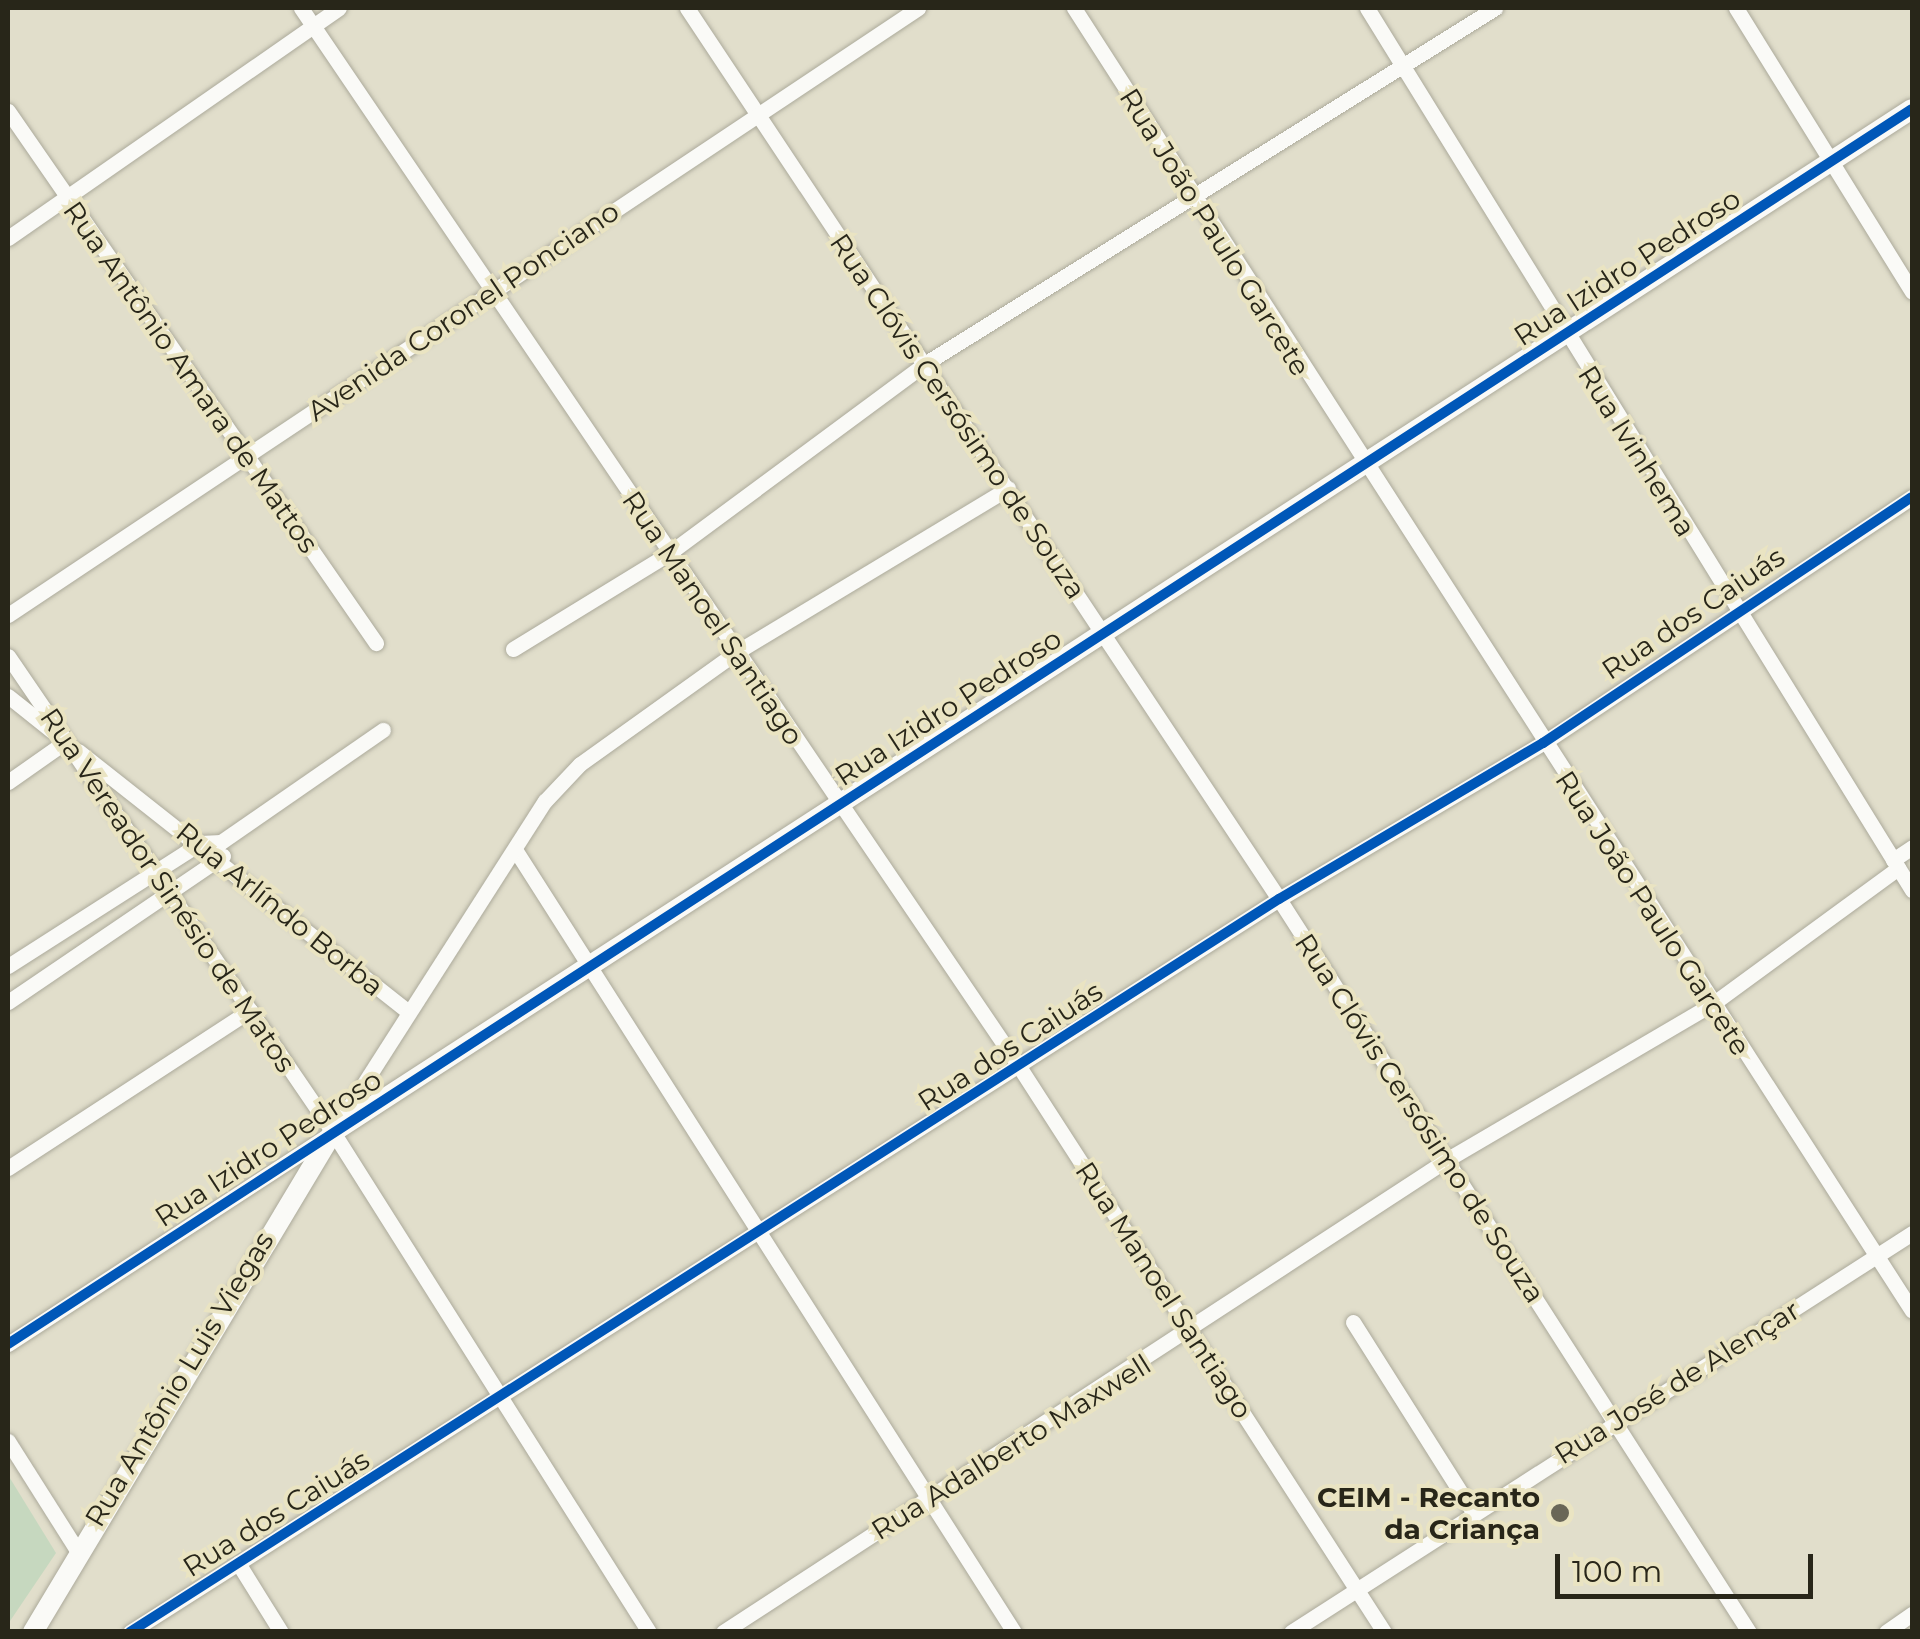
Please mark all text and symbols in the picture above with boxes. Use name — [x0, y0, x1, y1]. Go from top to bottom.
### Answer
street label: Rua João Paulo Garcete — [1113, 82, 1317, 382]
street label: Rua Izidro Pedroso — [1507, 181, 1747, 353]
street label: Avenida Coronel Ponciano — [301, 194, 625, 428]
street label: Rua Antônio Amara de Mattos — [56, 195, 326, 559]
street label: Rua Clóvis Cersósimo de Souza — [823, 227, 1093, 605]
street label: Rua Ivinhema — [1571, 359, 1703, 543]
street label: Rua Manoel Santiago — [615, 485, 811, 751]
street label: Rua dos Caiuás — [1595, 539, 1791, 687]
street label: Rua Izidro Pedroso — [828, 621, 1068, 793]
street label: Rua Vereador Sinésio de Matos — [33, 702, 303, 1078]
street label: Rua João Paulo Garcete — [1548, 764, 1758, 1062]
street label: Rua Arlíndo Borba — [170, 815, 390, 1003]
street label: Rua Clóvis Cersósimo de Souza — [1288, 927, 1552, 1309]
street label: Rua dos Caiuás — [911, 974, 1109, 1118]
street label: Rua Izidro Pedroso — [148, 1062, 388, 1234]
street label: Rua Manoel Santiago — [1068, 1155, 1260, 1425]
street label: Rua Antônio Luis Viegas — [78, 1225, 280, 1533]
street label: Rua José de Alençar — [1548, 1293, 1806, 1471]
street label: Rua Adalberto Maxwell — [865, 1347, 1157, 1547]
street label: Rua dos Caiuás — [177, 1442, 375, 1584]
place label: CEIM - Recanto da Criança — [1317, 1480, 1540, 1546]
marker: CEIM - Recanto da Criança — [1549, 1502, 1571, 1524]
scale bar — [1560, 1534, 1818, 1596]
text: 100 m — [1572, 1553, 1662, 1590]

